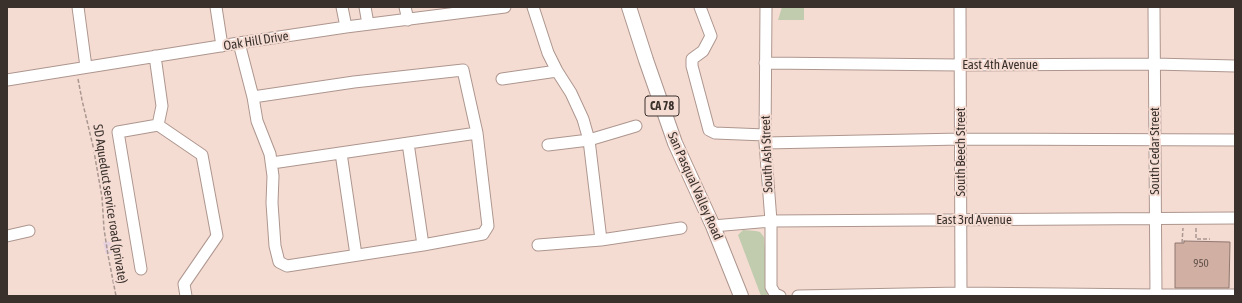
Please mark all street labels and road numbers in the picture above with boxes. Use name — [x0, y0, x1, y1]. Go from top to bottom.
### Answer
street label: Oak Hill Drive — [222, 28, 290, 54]
street label: East 4th Avenue — [962, 57, 1038, 73]
road number: CA 78 — [645, 96, 679, 116]
street label: South Cedar Street — [1147, 107, 1163, 195]
street label: South Beech Street — [953, 108, 969, 196]
street label: South Ash Street — [758, 115, 776, 193]
street label: SD Aqueduct service road (private) — [90, 123, 130, 285]
street label: San Pasqual Valley Road — [664, 130, 726, 242]
street label: East 3rd Avenue — [936, 212, 1012, 228]

